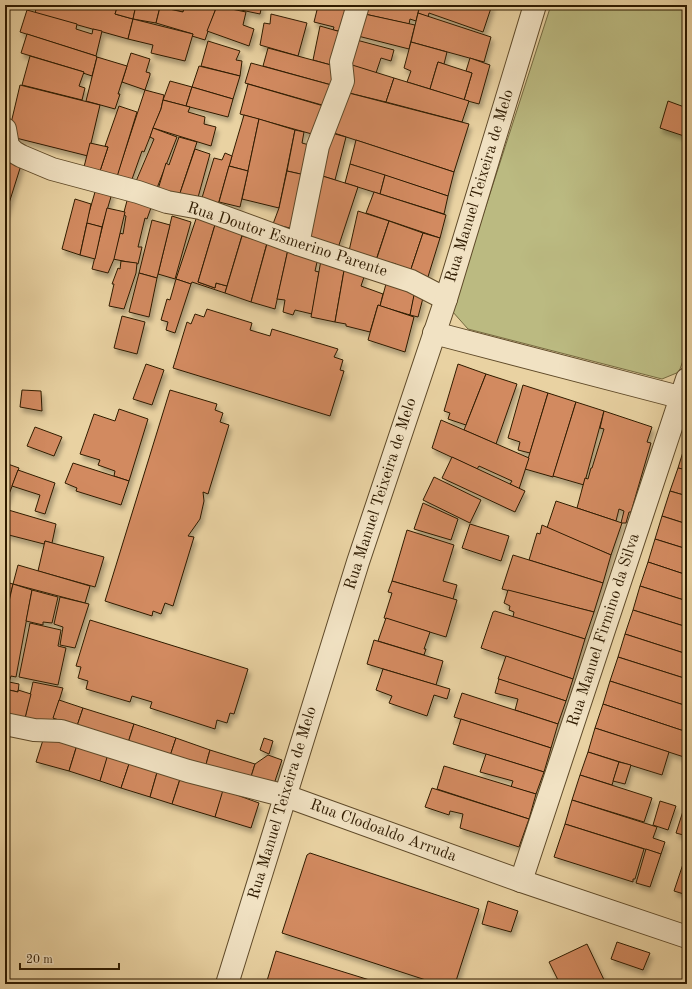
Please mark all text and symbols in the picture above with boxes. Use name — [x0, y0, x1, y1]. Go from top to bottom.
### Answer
street label: Rua Manuel Teixeira de Melo — [443, 88, 517, 284]
street label: Rua Doutor Esmerino Parente — [185, 200, 389, 280]
street label: Rua Manuel Teixeira de Melo — [342, 396, 420, 592]
street label: Rua Manuel Firmino da Silva — [565, 531, 643, 729]
street label: Rua Manuel Teixeira de Melo — [246, 705, 320, 901]
street label: Rua Clodoaldo Arruda — [308, 797, 459, 865]
scale bar — [20, 945, 119, 971]
text: 20 m — [26, 954, 53, 966]

